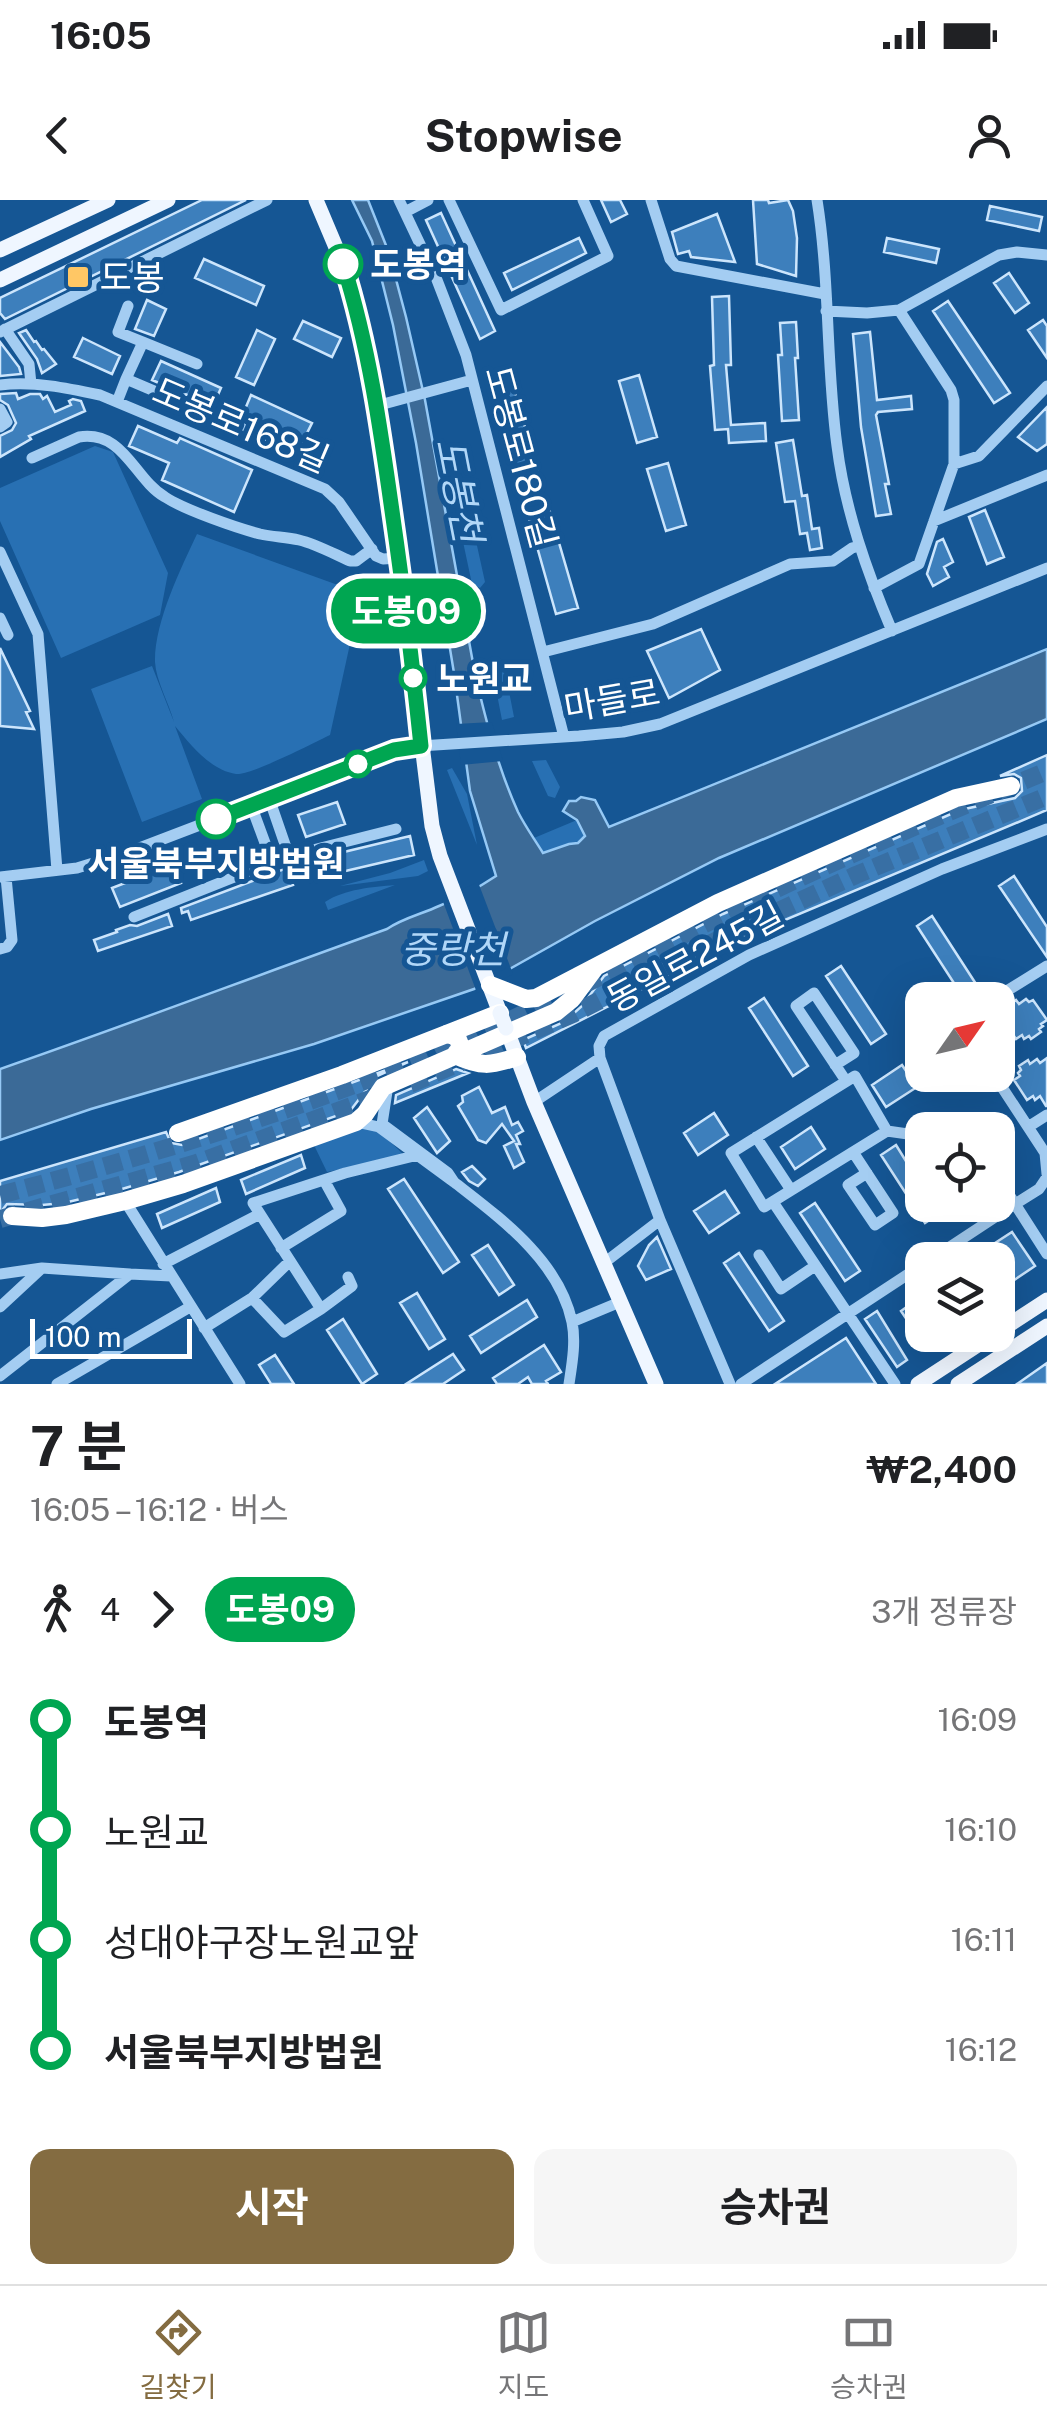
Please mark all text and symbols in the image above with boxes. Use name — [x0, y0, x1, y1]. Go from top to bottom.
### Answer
text: 16:05 — [50, 13, 152, 58]
icon: back — [30, 108, 85, 163]
icon: person — [962, 108, 1017, 163]
text: Stopwise — [424, 109, 623, 162]
place label: 도봉역 — [370, 244, 467, 285]
marker: 도봉역 — [324, 245, 362, 283]
place label: 도봉 — [100, 257, 164, 298]
marker: 도봉 — [65, 264, 91, 290]
street label: 도봉로180길 — [477, 361, 565, 553]
street label: 도봉로168길 — [147, 370, 335, 480]
water label: 도봉천 — [427, 434, 492, 550]
line badge: 도봉09 — [336, 578, 476, 644]
text: 도봉09 — [351, 591, 461, 632]
place label: 노원교 — [436, 658, 533, 699]
marker: 노원교 — [400, 665, 426, 691]
street label: 마들로 — [561, 671, 663, 729]
unlabelled marker — [345, 751, 371, 777]
marker: 서울북부지방법원 — [197, 800, 235, 838]
place label: 서울북부지방법원 — [87, 843, 345, 884]
street label: 동일로245길 — [600, 893, 790, 1021]
water label: 중랑천 — [401, 927, 509, 972]
north arrow — [905, 982, 1015, 1092]
map controls — [905, 982, 1015, 1352]
button: locate — [905, 1112, 1015, 1222]
button: layers — [905, 1242, 1015, 1352]
scale bar — [30, 1314, 192, 1358]
text: 100 m — [45, 1320, 122, 1353]
text: 7 분 — [30, 1414, 127, 1478]
text: ₩2,400 — [866, 1447, 1017, 1492]
text: 16:05 – 16:12 · 버스 — [30, 1491, 289, 1528]
icon: walk — [30, 1582, 85, 1637]
icon: forward — [135, 1582, 190, 1637]
text: 도봉09 — [225, 1589, 335, 1630]
text: 4 — [100, 1591, 120, 1628]
text: 3개 정류장 — [871, 1593, 1017, 1630]
text: 도봉역 — [104, 1700, 209, 1745]
text: 16:09 — [937, 1701, 1017, 1738]
text: 노원교 — [104, 1810, 209, 1855]
text: 16:10 — [944, 1811, 1017, 1848]
text: 성대야구장노원교앞 — [104, 1920, 419, 1965]
text: 16:11 — [951, 1921, 1017, 1958]
text: 서울북부지방법원 — [104, 2030, 384, 2075]
text: 16:12 — [945, 2031, 1017, 2068]
button: 시작 — [30, 2149, 514, 2264]
button: 승차권 — [534, 2149, 1017, 2264]
tab: 길찾기 — [140, 2305, 217, 2405]
tab: 지도 — [496, 2305, 551, 2405]
tab: 승차권 — [830, 2305, 907, 2405]

